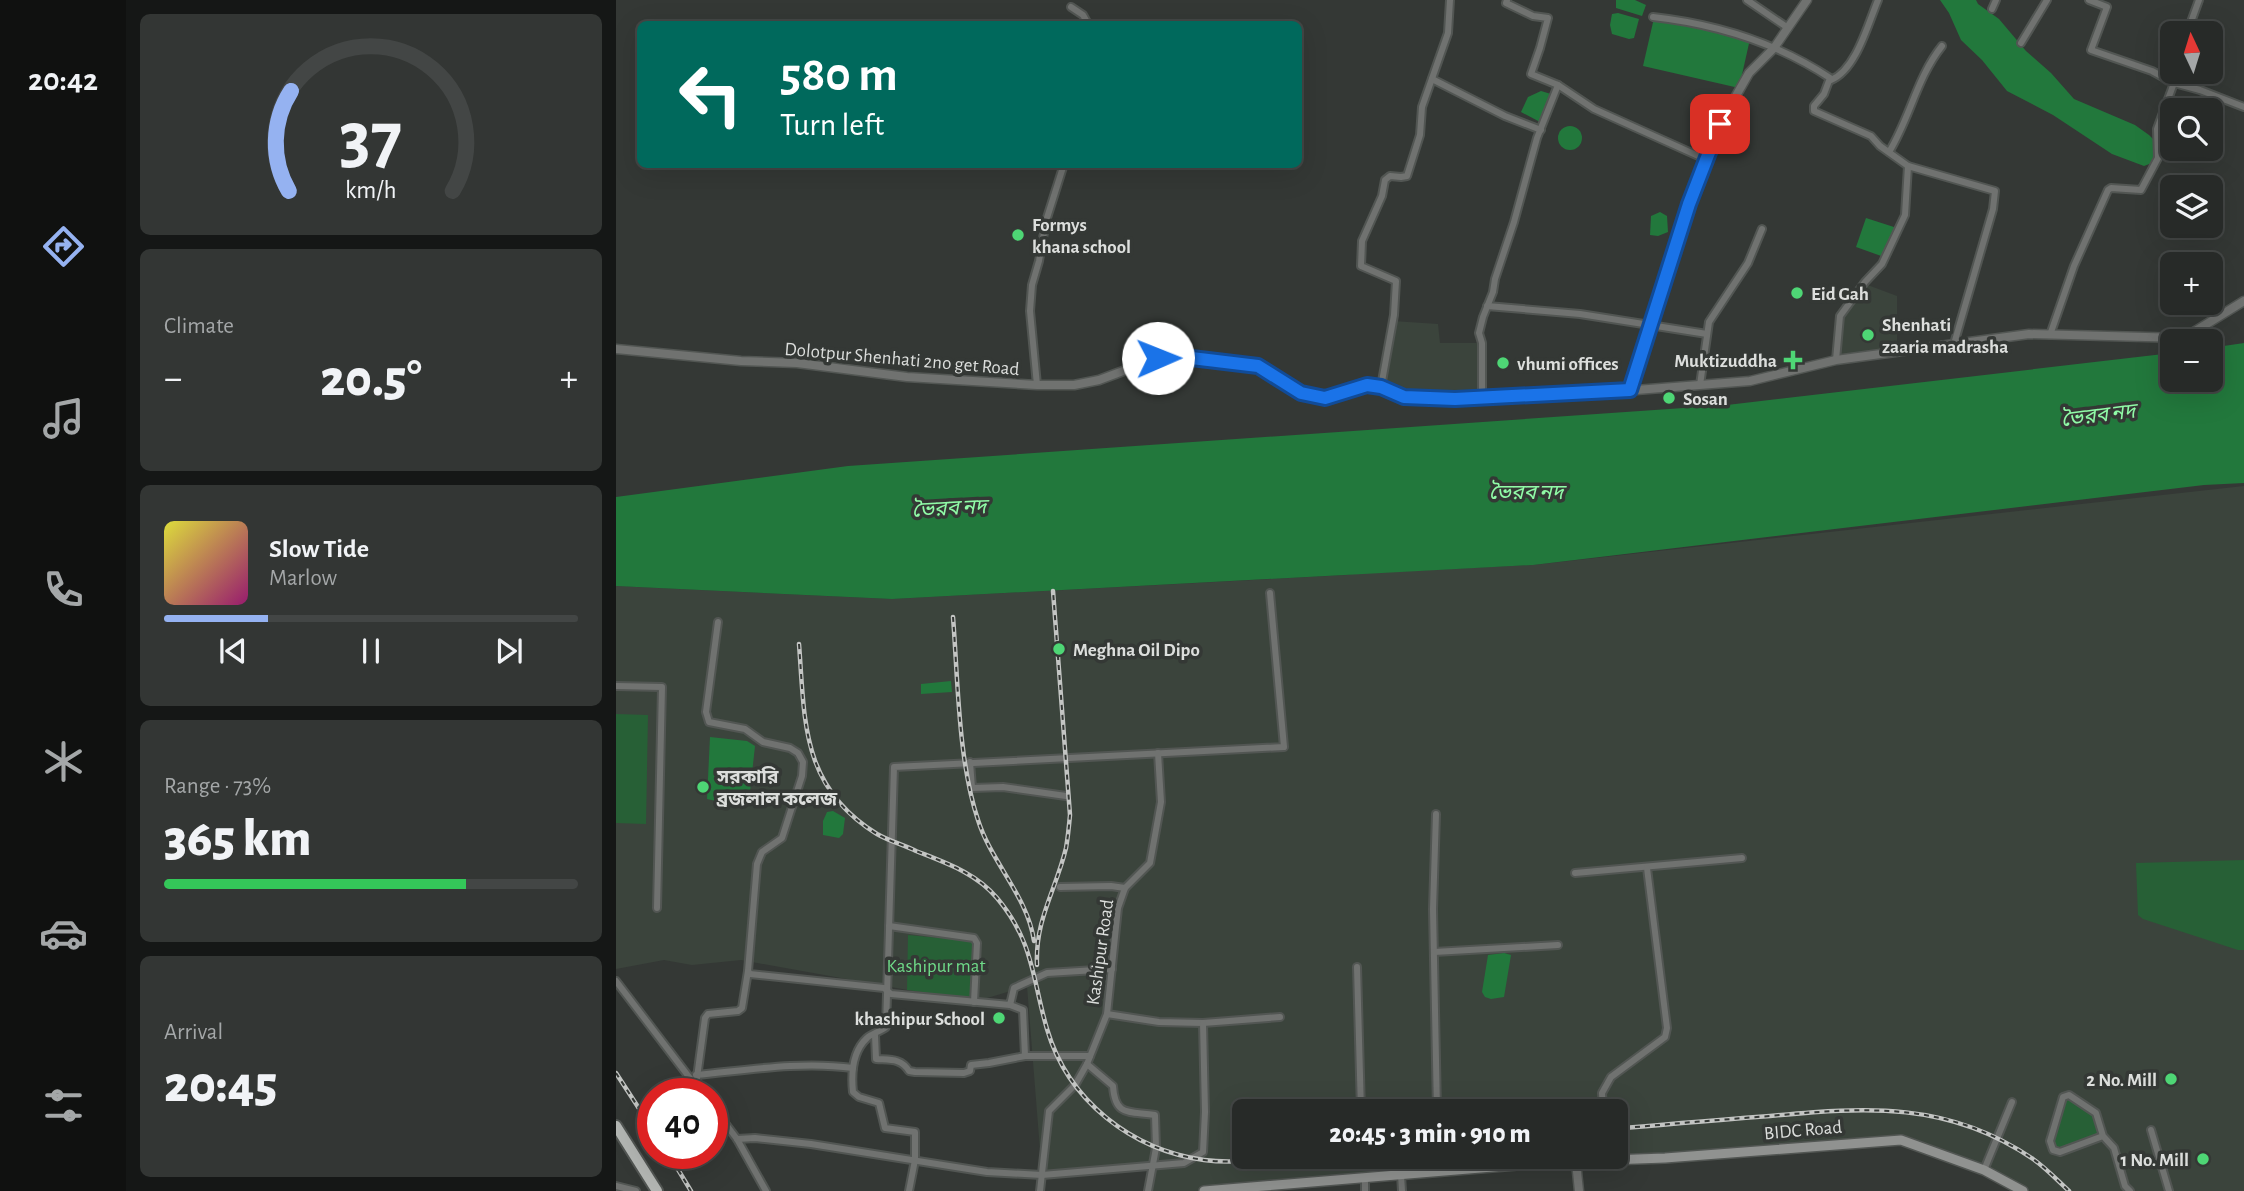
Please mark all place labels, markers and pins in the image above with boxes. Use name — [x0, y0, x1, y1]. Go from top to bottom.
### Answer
pin — [1690, 94, 1750, 154]
place label: Formys khana school — [1032, 216, 1131, 257]
marker: Formys khana school — [1010, 227, 1026, 243]
marker: Eid Gah — [1789, 285, 1805, 301]
place label: Eid Gah — [1811, 285, 1869, 304]
place label: Shenhati zaaria madrasha — [1882, 316, 2008, 357]
marker: Shenhati zaaria madrasha — [1860, 327, 1876, 343]
marker: Muktizuddha — [1783, 350, 1803, 370]
place label: Muktizuddha — [1674, 352, 1777, 371]
marker: vhumi offices — [1495, 355, 1511, 371]
place label: vhumi offices — [1517, 355, 1619, 374]
marker: Sosan — [1661, 390, 1677, 406]
place label: Sosan — [1683, 390, 1728, 409]
marker: Meghna Oil Dipo — [1051, 641, 1067, 657]
place label: Meghna Oil Dipo — [1073, 641, 1200, 660]
place label: সরকারি ব্রজলাল কলেজ — [716, 766, 838, 809]
marker: সরকারি ব্রজলাল কলেজ — [695, 779, 711, 795]
place label: khashipur School — [855, 1010, 985, 1029]
marker: khashipur School — [991, 1010, 1007, 1026]
place label: 2 No. Mill — [2086, 1071, 2157, 1090]
marker: 2 No. Mill — [2163, 1071, 2179, 1087]
place label: 1 No. Mill — [2120, 1151, 2189, 1170]
marker: 1 No. Mill — [2195, 1151, 2211, 1167]

